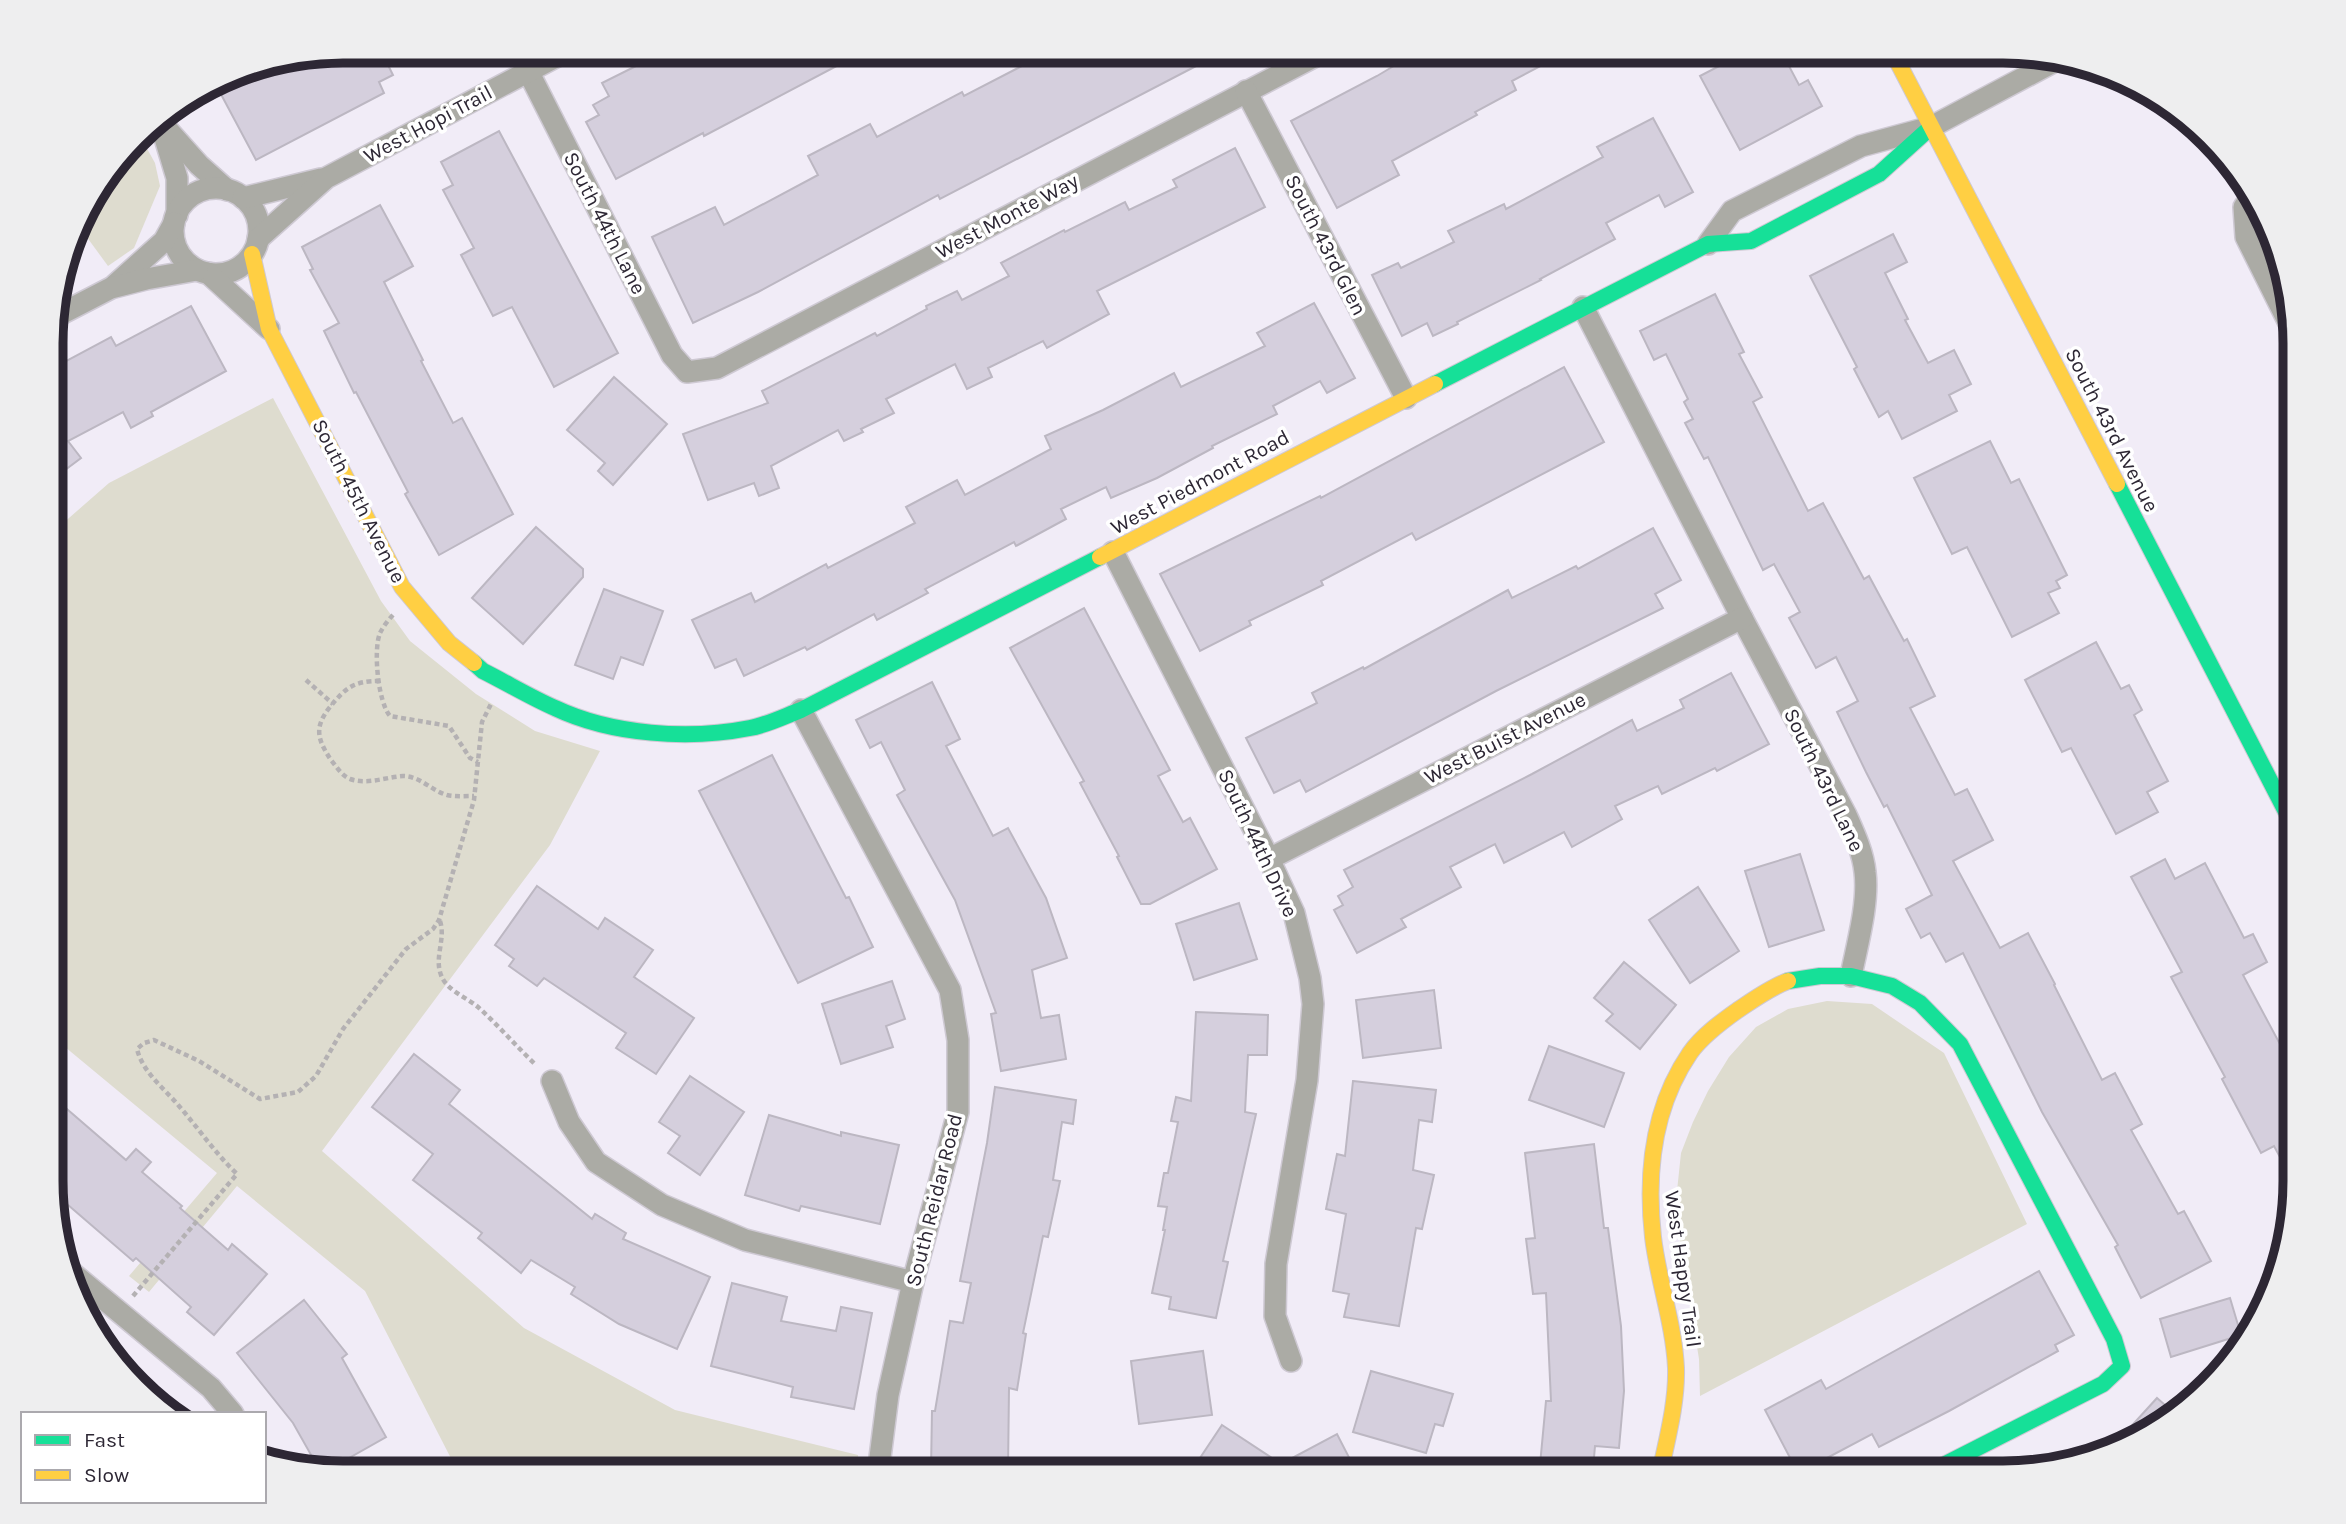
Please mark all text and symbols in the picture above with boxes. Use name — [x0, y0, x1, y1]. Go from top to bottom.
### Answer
street label: West Hopi Trail — [360, 80, 496, 168]
street label: South 44th Lane — [559, 148, 651, 298]
street label: West Monte Way — [932, 168, 1083, 264]
street label: South 43rd Glen — [1280, 171, 1372, 319]
street label: South 43rd Avenue — [2060, 344, 2164, 516]
street label: South 45th Avenue — [307, 415, 411, 587]
street label: West Piedmont Road — [1107, 425, 1293, 539]
street label: West Buist Avenue — [1420, 687, 1590, 789]
street label: South 43rd Lane — [1779, 704, 1869, 856]
street label: South 44th Drive — [1213, 765, 1303, 921]
street label: South Reidar Road — [901, 1111, 967, 1289]
street label: West Happy Trail — [1660, 1189, 1706, 1349]
legend — [21, 1412, 266, 1503]
text: Fast — [84, 1428, 125, 1452]
text: Slow — [84, 1463, 129, 1487]

